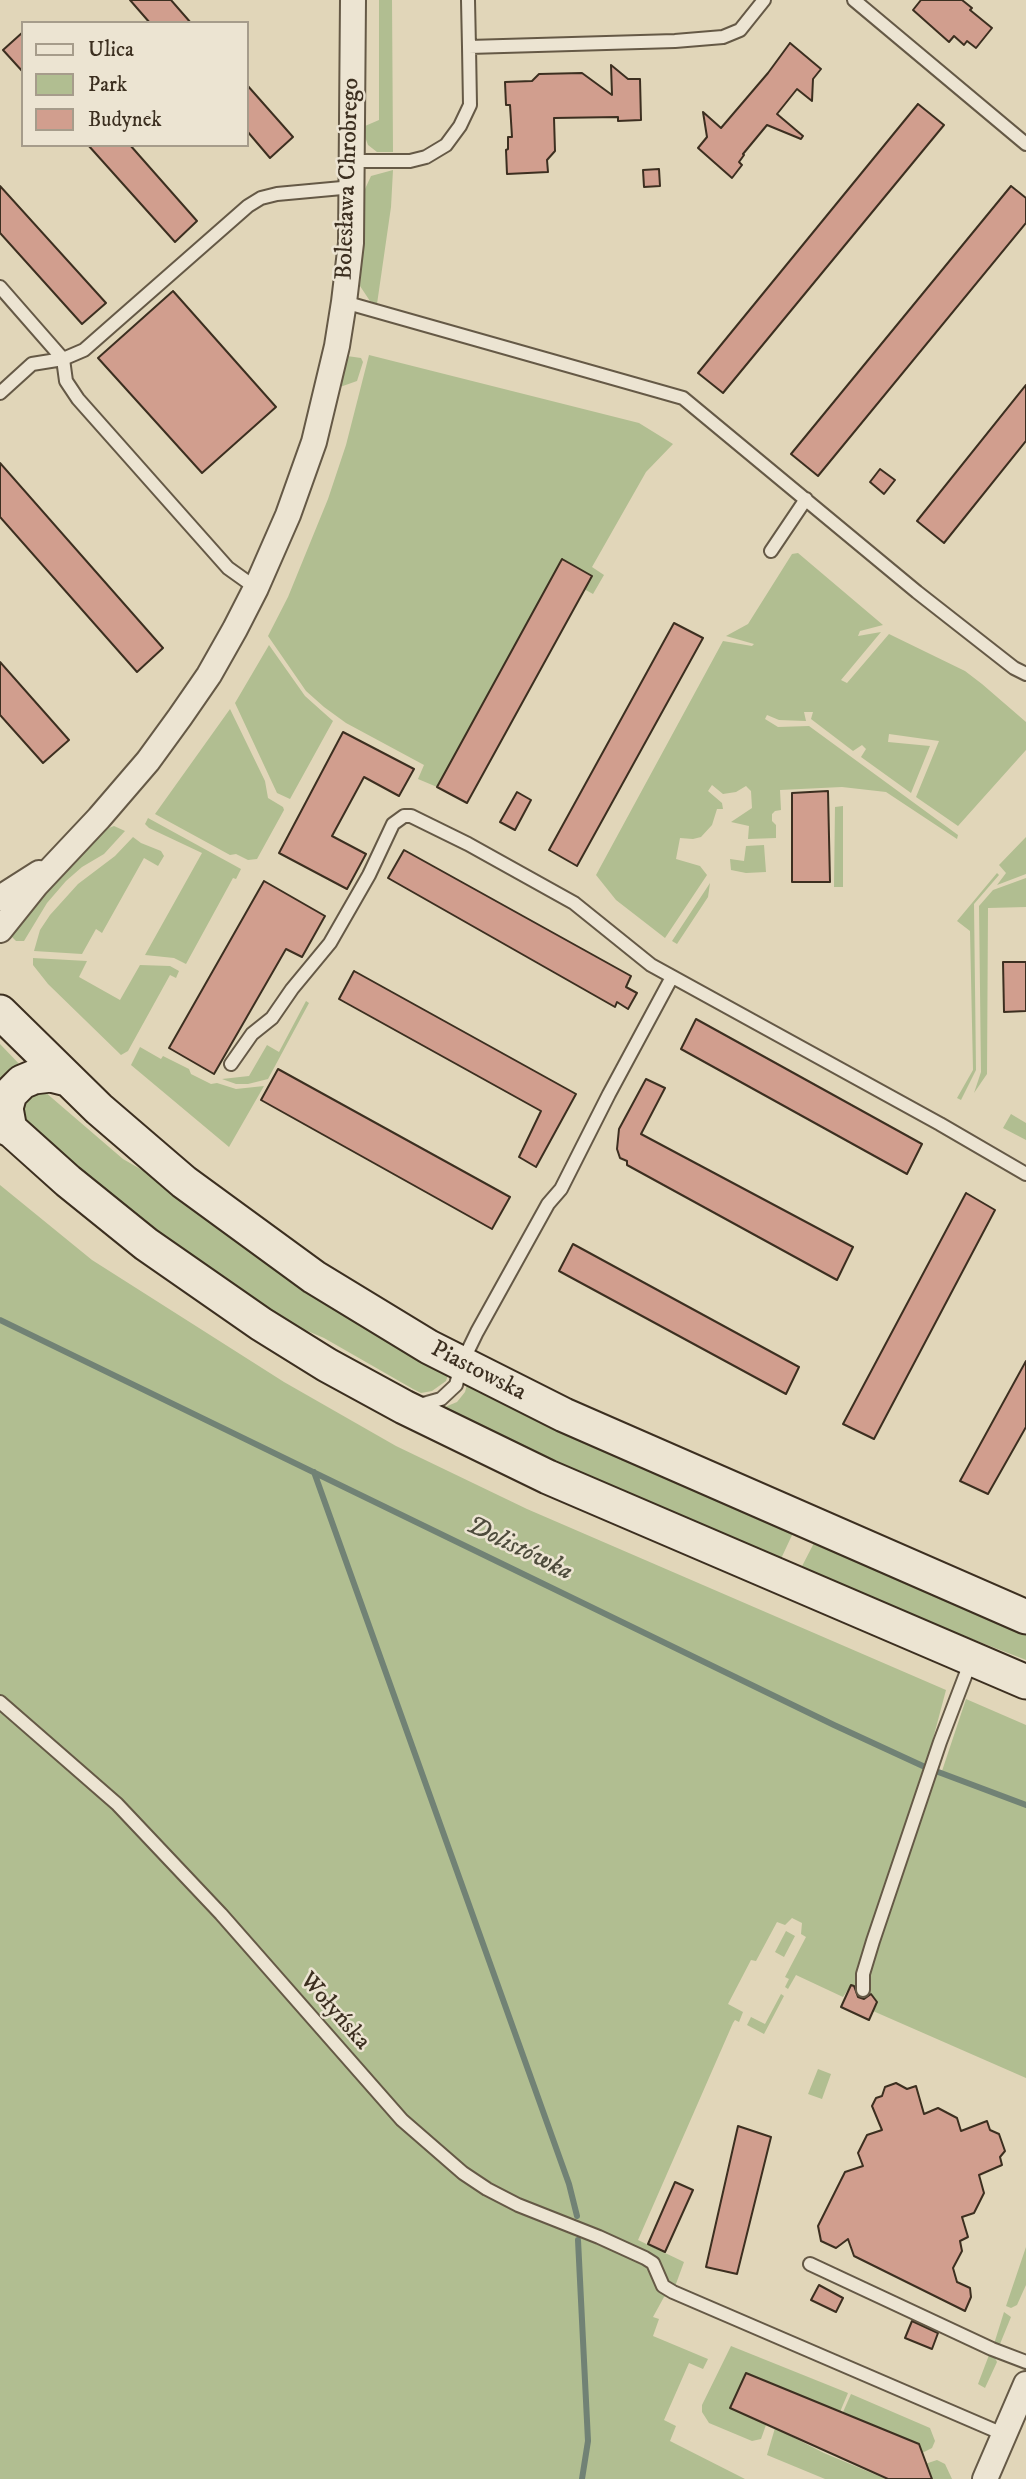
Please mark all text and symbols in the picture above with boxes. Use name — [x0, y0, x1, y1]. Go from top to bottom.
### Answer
legend — [21, 21, 248, 147]
text: Ulica — [88, 37, 134, 63]
text: Park — [88, 72, 127, 98]
street label: Bolesława Chrobrego — [331, 77, 367, 281]
text: Budynek — [88, 107, 162, 133]
street label: Piastowska — [426, 1336, 530, 1408]
water label: Dolistówka — [461, 1511, 577, 1589]
street label: Wołyńska — [293, 1967, 375, 2057]

